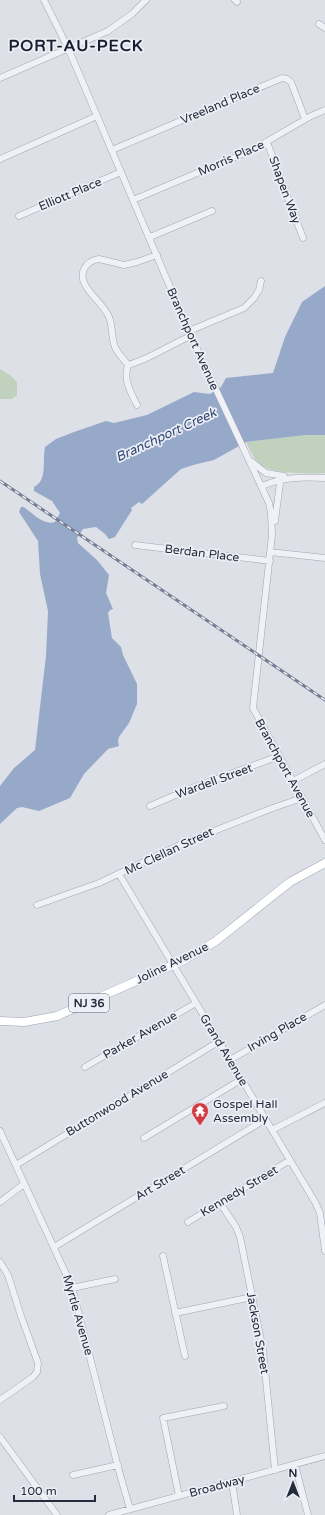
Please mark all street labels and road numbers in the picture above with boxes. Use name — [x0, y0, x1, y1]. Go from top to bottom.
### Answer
street label: Vreeland Place — [178, 81, 262, 127]
street label: Morris Place — [196, 137, 266, 179]
street label: Shapen Way — [266, 154, 304, 226]
street label: Elliott Place — [36, 174, 104, 214]
street label: Branchport Avenue — [164, 286, 222, 393]
street label: Berdan Place — [164, 541, 240, 565]
street label: Branchport Avenue — [252, 716, 318, 820]
street label: Wardell Street — [174, 761, 255, 801]
street label: Mc Clellan Street — [122, 824, 216, 878]
street label: Joline Avenue — [133, 939, 211, 987]
road number: NJ 36 — [69, 994, 109, 1012]
street label: Parker Avenue — [101, 1008, 180, 1062]
street label: Irving Place — [245, 1009, 309, 1055]
street label: Grand Avenue — [197, 1012, 251, 1089]
street label: Buttonwood Avenue — [63, 1067, 171, 1139]
street label: Kennedy Street — [198, 1162, 281, 1220]
street label: Art Street — [133, 1163, 188, 1203]
street label: Myrtle Avenue — [60, 1273, 96, 1357]
street label: Jackson Street — [244, 1291, 272, 1375]
street label: Broadway — [188, 1472, 247, 1500]

